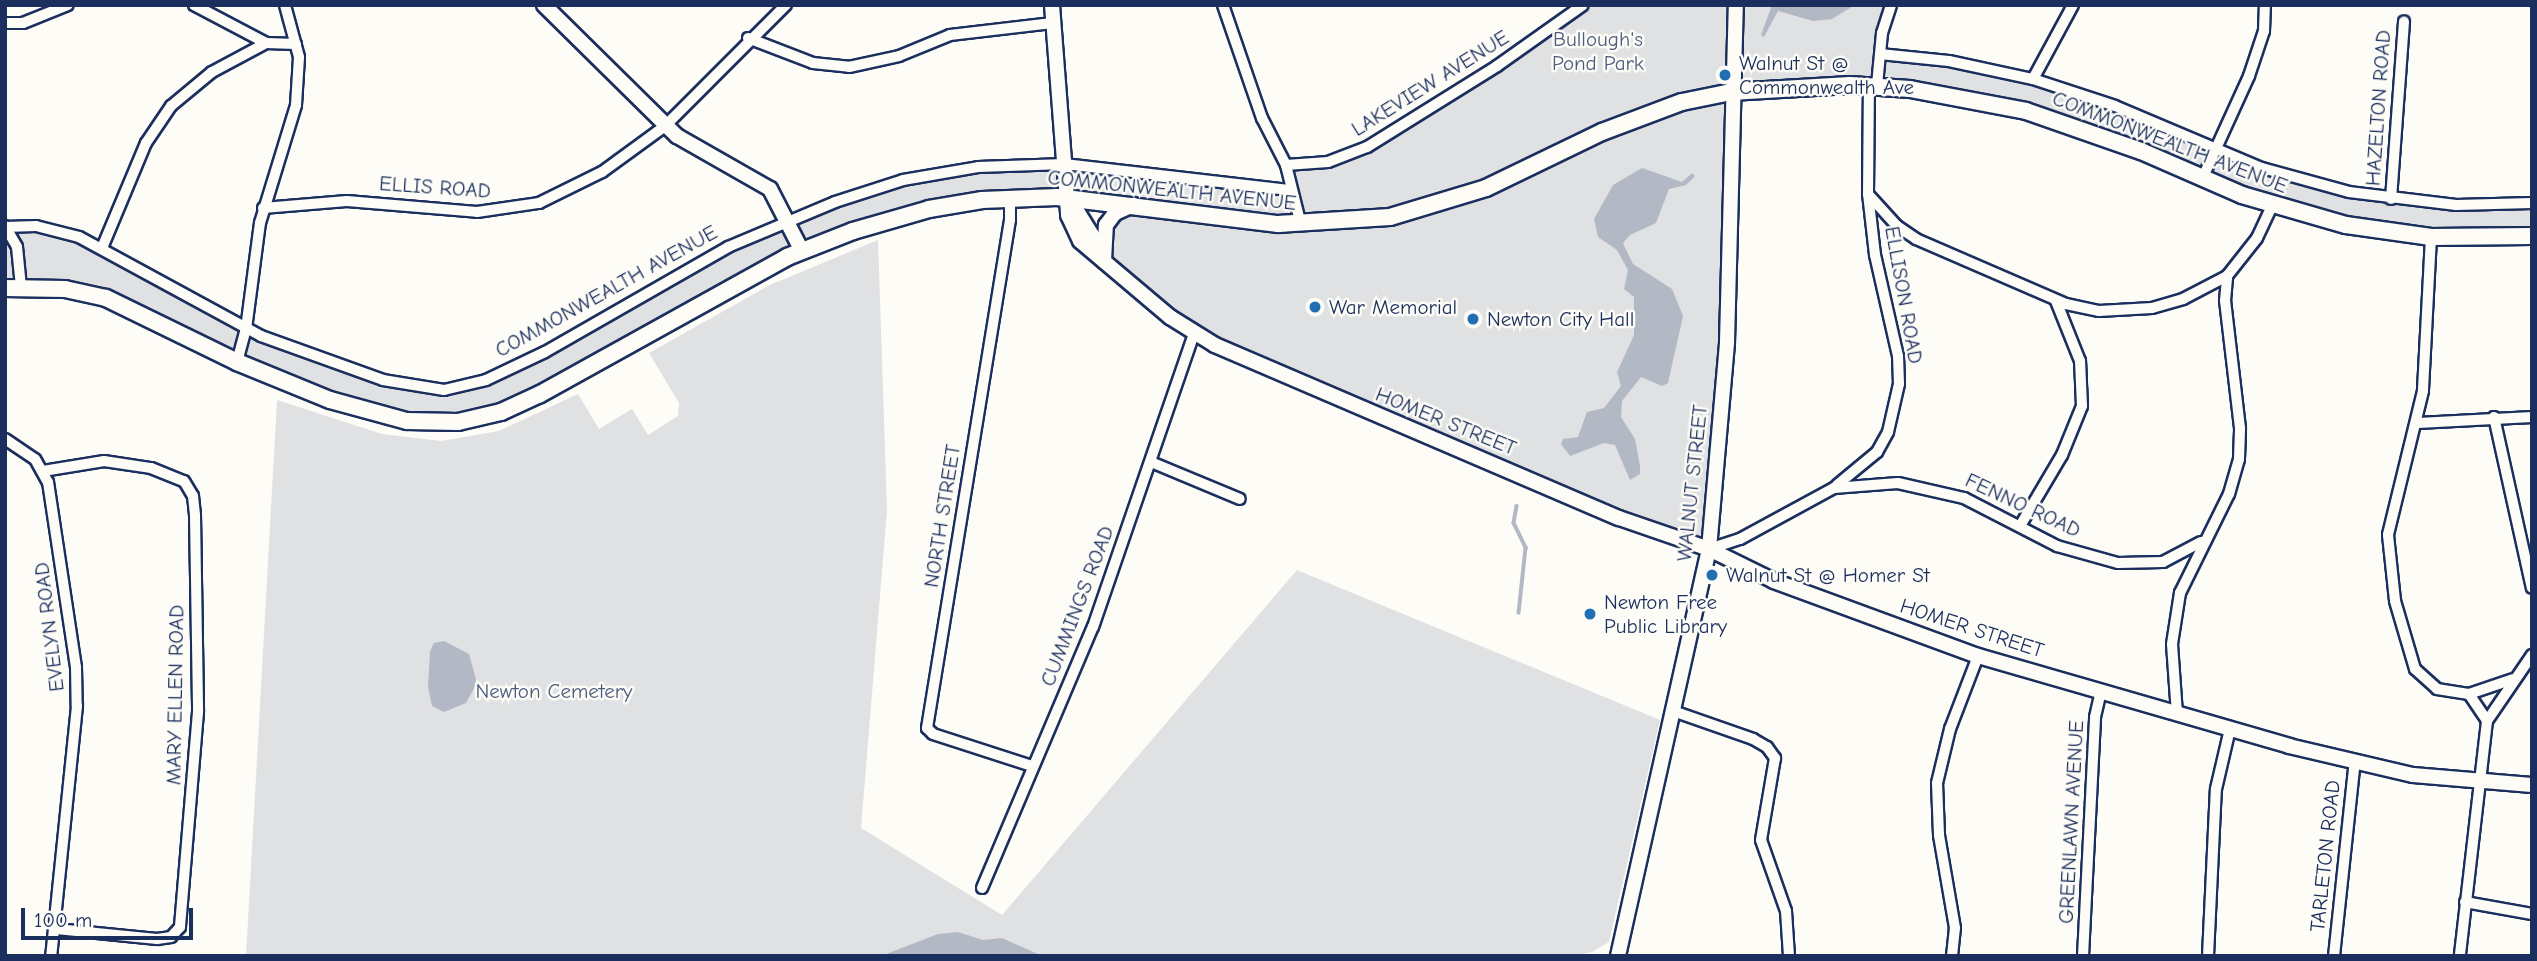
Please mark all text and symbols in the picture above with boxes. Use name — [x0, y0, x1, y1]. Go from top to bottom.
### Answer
street label: LAKEVIEW AVENUE — [1347, 24, 1513, 142]
park label: Bullough's Pond Park — [1552, 26, 1644, 76]
street label: HAZELTON ROAD — [2360, 29, 2396, 187]
place label: Walnut St @ Commonwealth Ave — [1739, 50, 1914, 100]
marker: Walnut St @ Commonwealth Ave — [1717, 67, 1733, 83]
street label: COMMONWEALTH AVENUE — [2049, 85, 2291, 199]
street label: COMMONWEALTH AVENUE — [1046, 164, 1298, 216]
street label: ELLIS ROAD — [378, 171, 492, 203]
street label: COMMONWEALTH AVENUE — [491, 219, 721, 363]
street label: ELLISON ROAD — [1880, 224, 1928, 366]
place label: War Memorial — [1329, 294, 1457, 320]
marker: War Memorial — [1307, 299, 1323, 315]
place label: Newton City Hall — [1487, 306, 1634, 332]
marker: Newton City Hall — [1465, 311, 1481, 327]
street label: HOMER STREET — [1372, 381, 1520, 461]
street label: WALNUT STREET — [1671, 403, 1713, 563]
street label: NORTH STREET — [918, 443, 966, 589]
street label: FENNO ROAD — [1961, 467, 2085, 543]
street label: CUMMINGS ROAD — [1035, 522, 1119, 690]
street label: EVELYN ROAD — [29, 561, 69, 693]
place label: Walnut St @ Homer St — [1726, 562, 1930, 588]
marker: Walnut St @ Homer St — [1704, 567, 1720, 583]
place label: Newton Free Public Library — [1604, 589, 1727, 639]
street label: HOMER STREET — [1897, 593, 2047, 663]
street label: MARY ELLEN ROAD — [161, 605, 189, 785]
marker: Newton Free Public Library — [1582, 606, 1598, 622]
park label: Newton Cemetery — [476, 678, 632, 704]
street label: GREENLAWN AVENUE — [2053, 720, 2089, 924]
street label: TARLETON ROAD — [2304, 779, 2346, 933]
scale bar — [24, 894, 196, 938]
text: 100 m — [34, 908, 92, 932]

